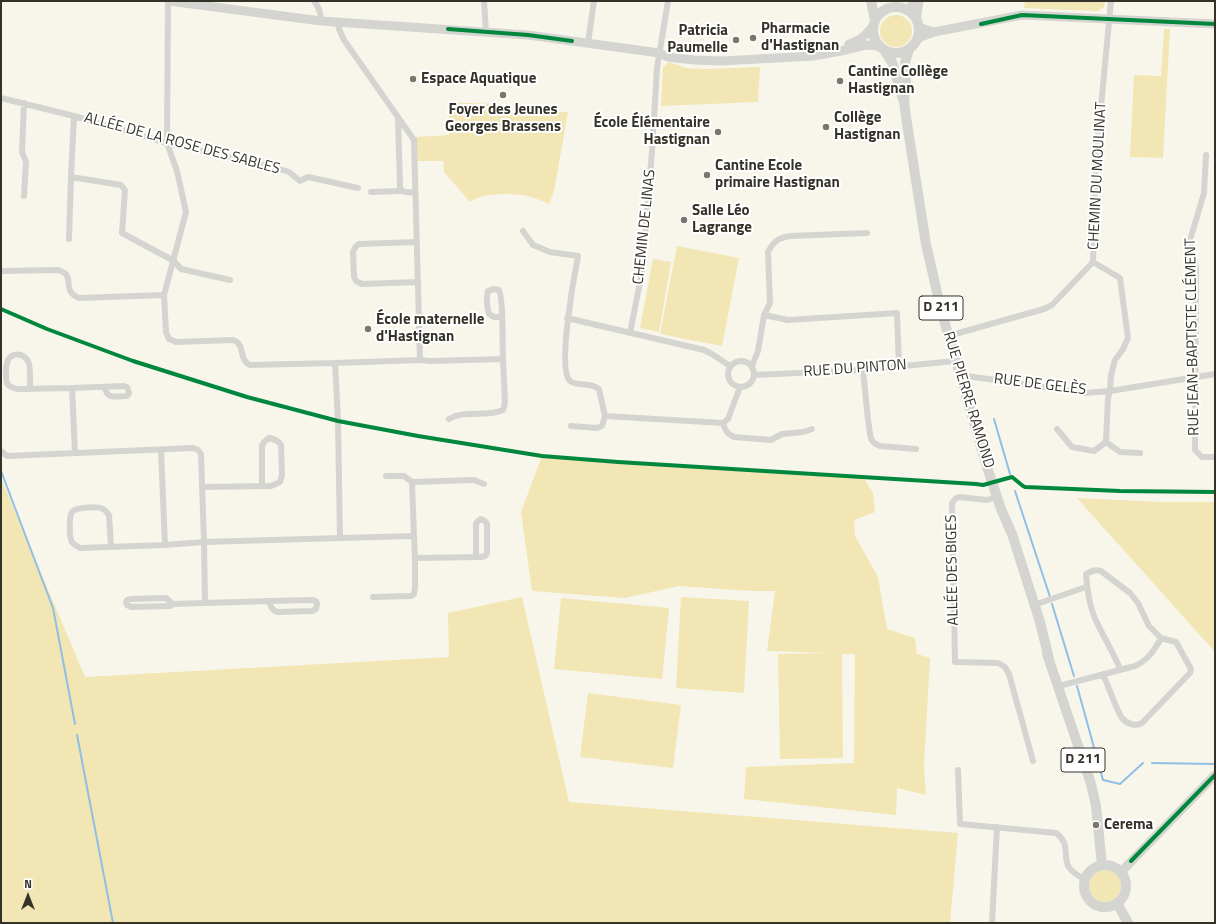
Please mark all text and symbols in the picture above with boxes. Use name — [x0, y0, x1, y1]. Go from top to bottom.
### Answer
place label: Pharmacie d'Hastignan — [761, 20, 839, 55]
place label: Patricia Paumelle — [667, 22, 728, 57]
marker: Pharmacie d'Hastignan — [748, 33, 758, 43]
marker: Patricia Paumelle — [731, 35, 741, 45]
place label: Cantine Collège Hastignan — [848, 63, 948, 98]
place label: Espace Aquatique — [421, 70, 536, 88]
marker: Espace Aquatique — [408, 74, 418, 84]
marker: Cantine Collège Hastignan — [835, 76, 845, 86]
marker: Foyer des Jeunes Georges Brassens — [498, 90, 508, 100]
place label: Foyer des Jeunes Georges Brassens — [445, 101, 561, 136]
street label: CHEMIN DU MOULINAT — [1085, 102, 1111, 250]
street label: ALLÉE DE LA ROSE DES SABLES — [82, 109, 282, 179]
place label: Collège Hastignan — [834, 109, 900, 144]
place label: École Élémentaire Hastignan — [593, 114, 710, 149]
marker: Collège Hastignan — [821, 122, 831, 132]
marker: École Élémentaire Hastignan — [713, 127, 723, 137]
place label: Cantine Ecole primaire Hastignan — [715, 157, 840, 192]
street label: CHEMIN DE LINAS — [630, 169, 660, 285]
marker: Cantine Ecole primaire Hastignan — [702, 170, 712, 180]
place label: Salle Léo Lagrange — [692, 202, 752, 237]
marker: Salle Léo Lagrange — [679, 215, 689, 225]
street label: RUE JEAN-BAPTISTE CLÉMENT — [1182, 238, 1204, 436]
road number: D 211 — [919, 296, 963, 320]
place label: École maternelle d'Hastignan — [376, 311, 484, 346]
marker: École maternelle d'Hastignan — [363, 324, 373, 334]
street label: RUE PIERRE RAMOND — [939, 330, 997, 470]
street label: RUE DU PINTON — [803, 356, 907, 382]
street label: RUE DE GELÈS — [993, 370, 1087, 400]
street label: ALLÉE DES BIGES — [943, 514, 963, 626]
road number: D 211 — [1061, 748, 1105, 772]
place label: Cerema — [1104, 816, 1153, 834]
marker: Cerema — [1091, 820, 1101, 830]
north arrow — [8, 876, 48, 916]
text: N — [24, 876, 32, 892]

